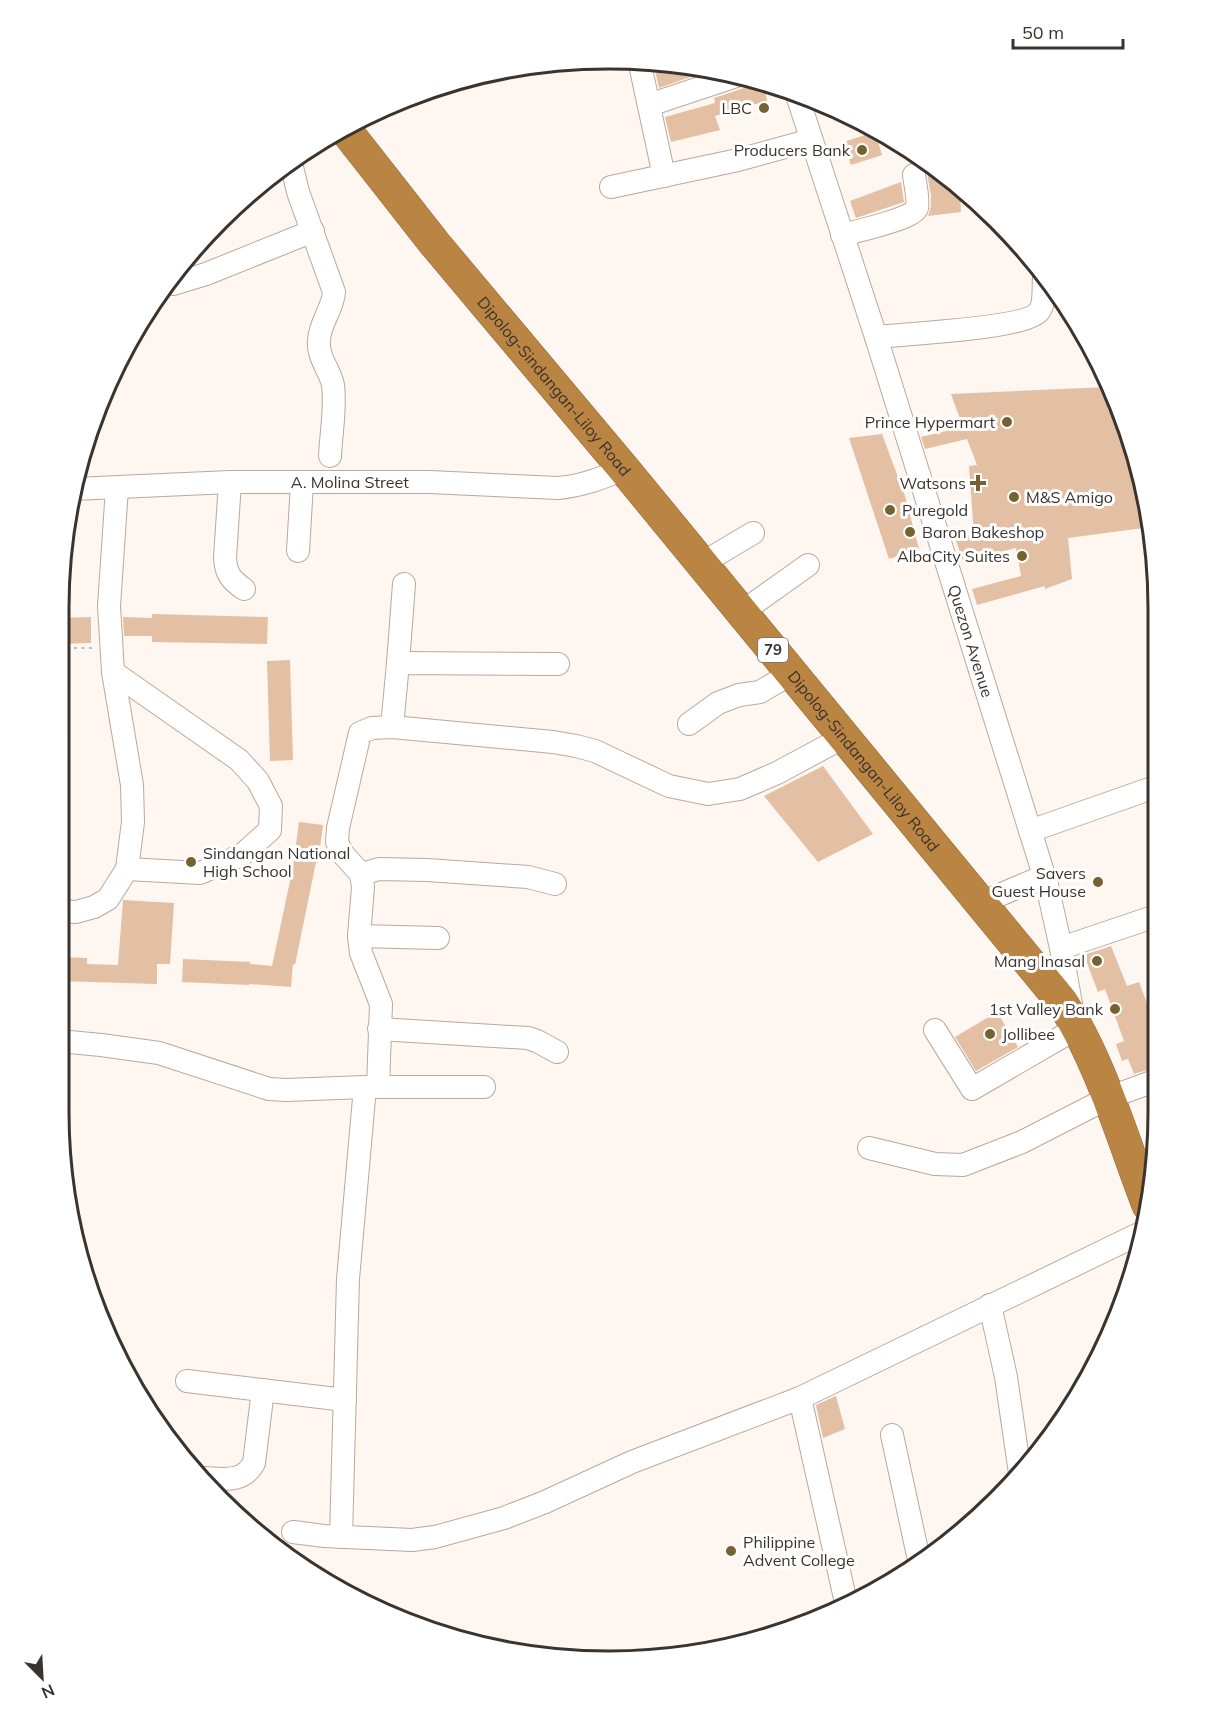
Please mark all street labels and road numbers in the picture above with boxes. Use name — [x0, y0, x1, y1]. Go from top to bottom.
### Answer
street label: Dipolog-Sindangan-Liloy Road — [473, 292, 635, 480]
street label: A. Molina Street — [291, 472, 409, 492]
street label: Quezon Avenue — [944, 582, 998, 700]
road number: 79 — [758, 638, 788, 662]
street label: Dipolog-Sindangan-Liloy Road — [784, 666, 944, 855]

